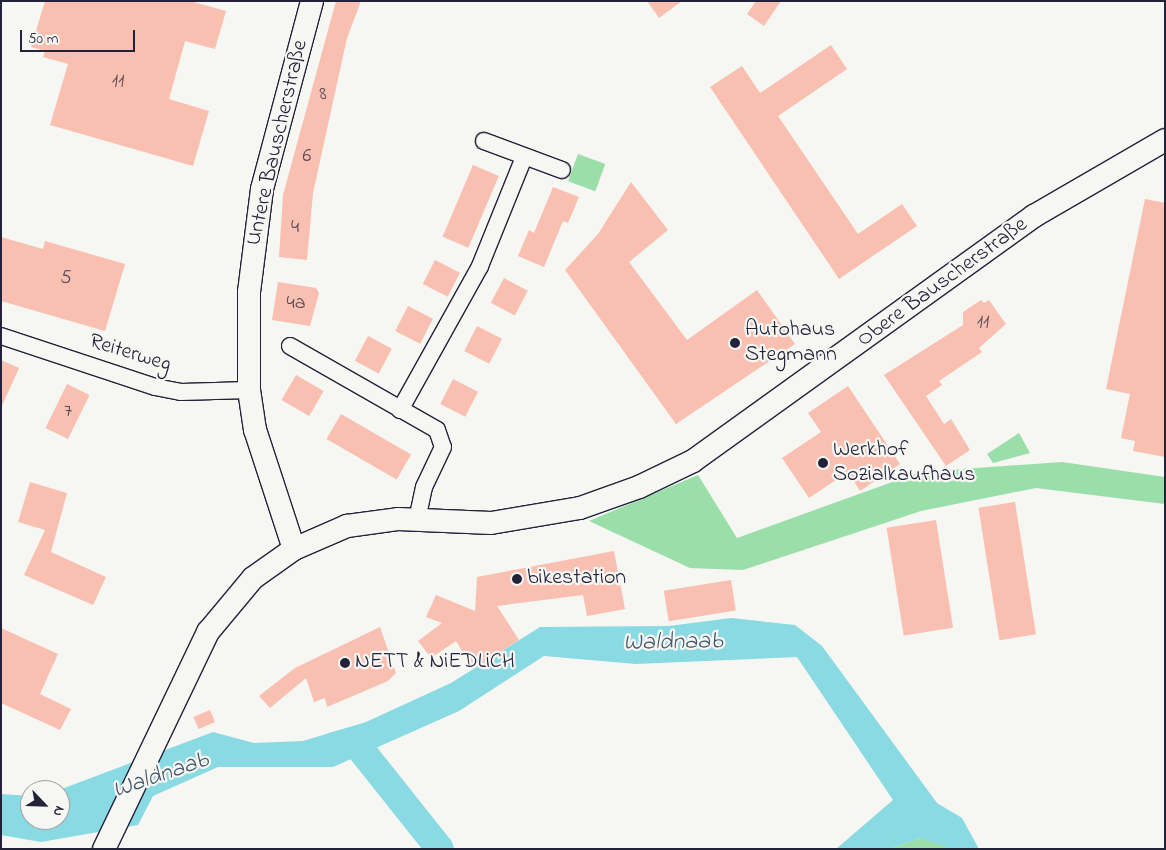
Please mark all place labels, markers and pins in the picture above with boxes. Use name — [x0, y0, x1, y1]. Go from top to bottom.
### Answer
place label: Autohaus Stegmann — [745, 317, 837, 368]
marker: Autohaus Stegmann — [729, 337, 741, 349]
place label: Werkhof Sozialkaufhaus — [833, 437, 975, 488]
marker: Werkhof Sozialkaufhaus — [817, 457, 829, 469]
place label: bikestation — [527, 566, 626, 592]
marker: bikestation — [511, 573, 523, 585]
place label: NETT & NiEDLiCH — [355, 650, 515, 676]
marker: NETT & NiEDLiCH — [339, 657, 351, 669]

